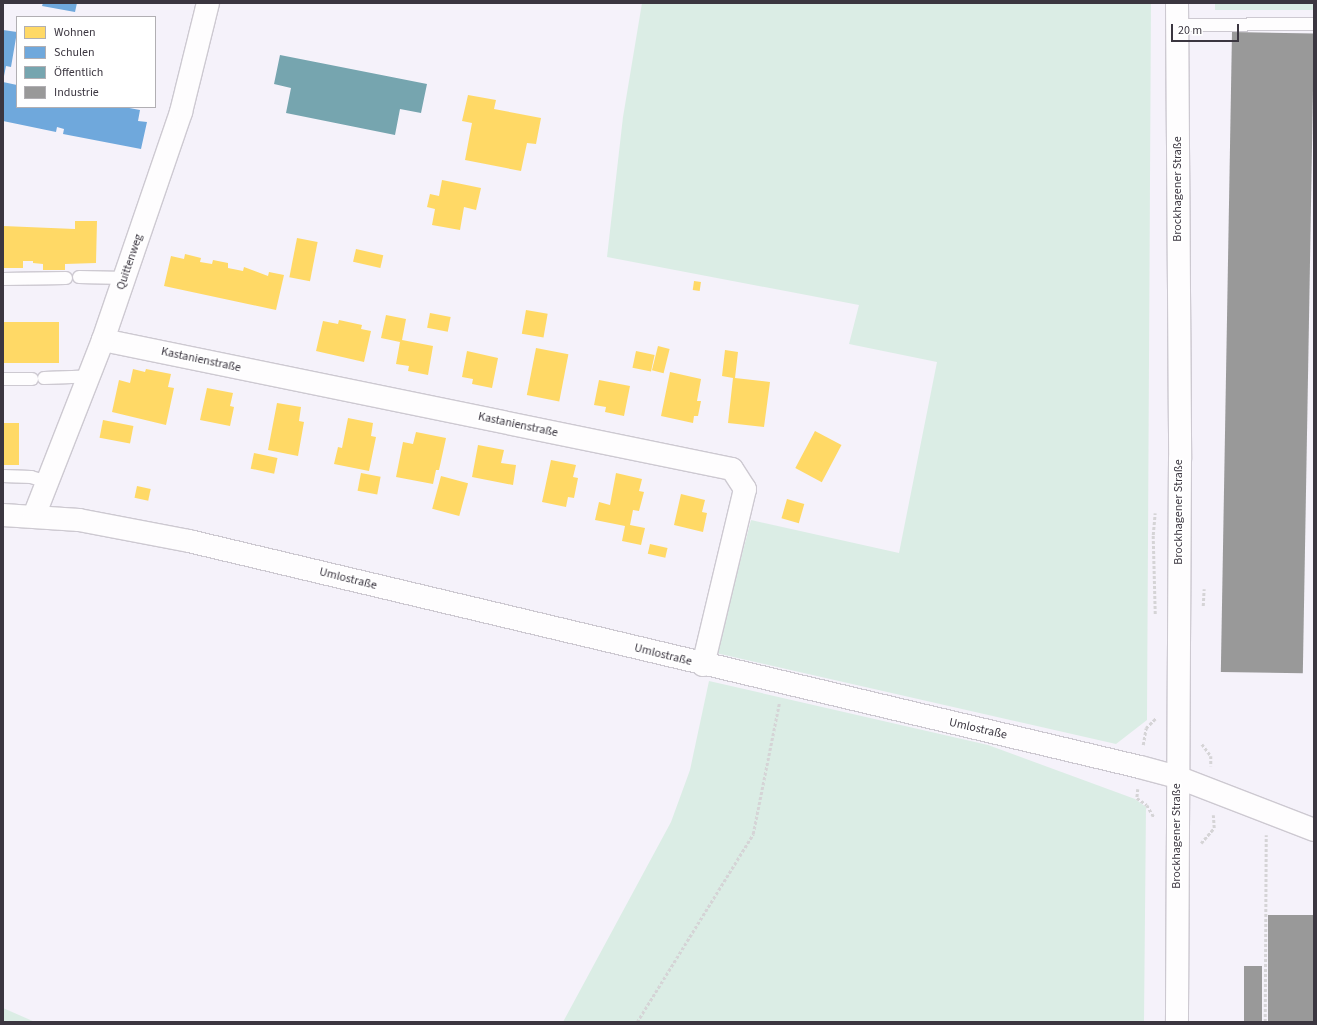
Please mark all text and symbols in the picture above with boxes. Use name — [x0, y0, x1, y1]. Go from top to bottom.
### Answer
legend — [16, 16, 156, 108]
scale bar — [1173, 16, 1241, 42]
text: 20 m — [1178, 22, 1202, 39]
text: Wohnen — [54, 24, 96, 41]
text: Schulen — [54, 44, 95, 61]
text: Öffentlich — [54, 64, 103, 81]
text: Industrie — [54, 84, 99, 101]
street label: Brockhagener Straße — [1171, 136, 1185, 242]
street label: Quittenweg — [114, 232, 146, 292]
street label: Kastanienstraße — [160, 345, 242, 375]
street label: Kastanienstraße — [477, 410, 559, 440]
street label: Brockhagener Straße — [1172, 459, 1186, 565]
street label: Umlostraße — [318, 565, 378, 593]
street label: Umlostraße — [633, 641, 693, 669]
street label: Umlostraße — [948, 715, 1008, 743]
street label: Brockhagener Straße — [1170, 783, 1184, 889]

